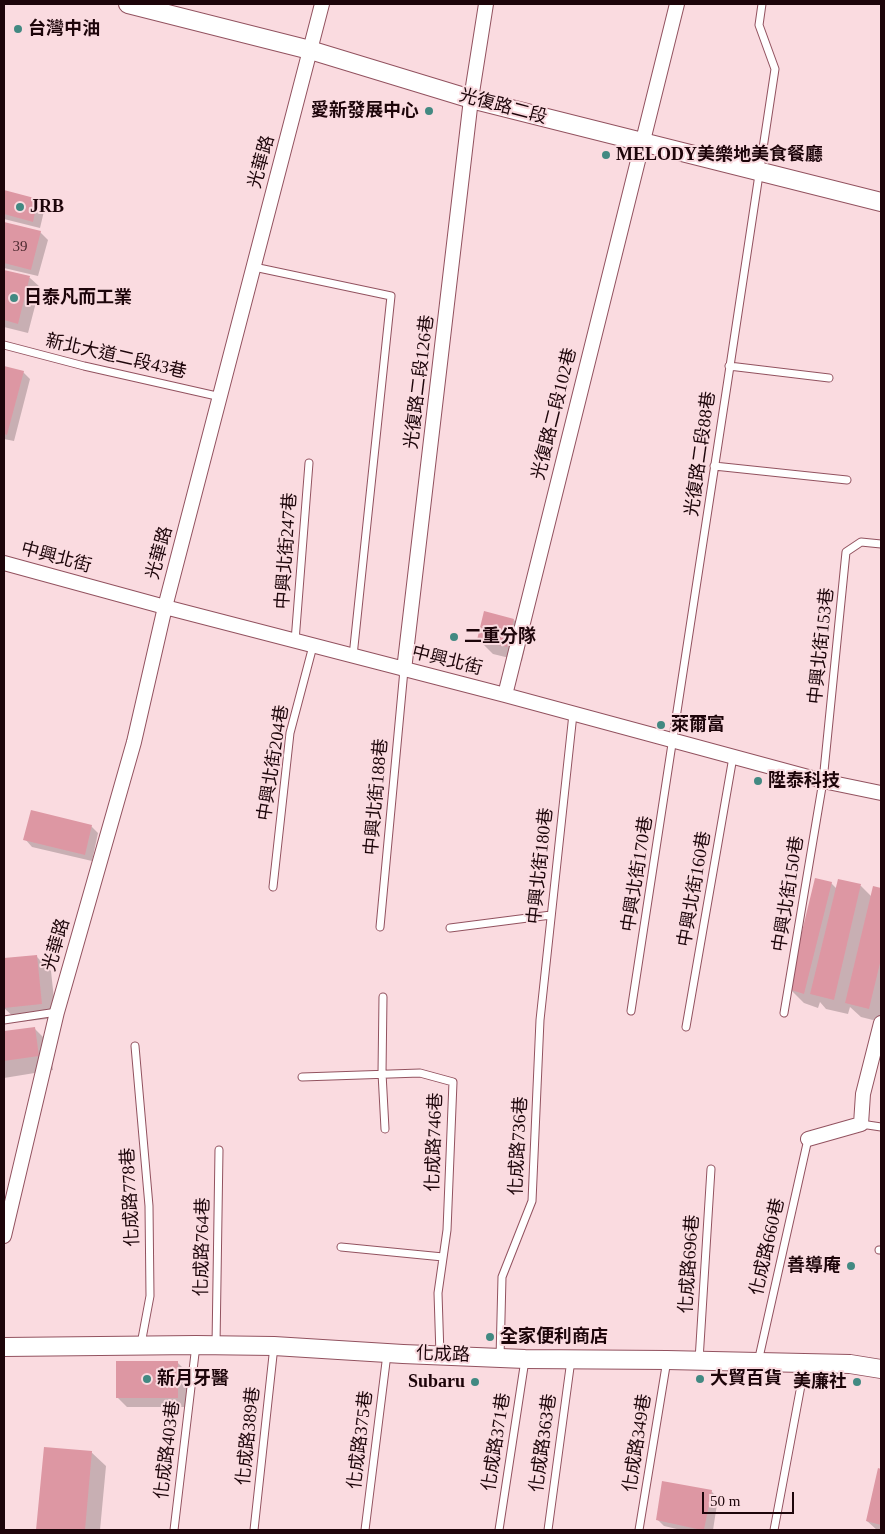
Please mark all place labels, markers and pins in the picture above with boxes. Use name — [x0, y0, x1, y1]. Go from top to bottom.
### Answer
place label: 台灣中油 — [28, 18, 100, 40]
marker: 台灣中油 — [12, 23, 24, 35]
place label: 愛新發展中心 — [311, 100, 419, 122]
marker: 愛新發展中心 — [423, 105, 435, 117]
place label: MELODY美樂地美食餐廳 — [616, 144, 823, 166]
marker: MELODY美樂地美食餐廳 — [600, 149, 612, 161]
place label: JRB — [30, 196, 64, 218]
marker: JRB — [14, 201, 26, 213]
place label: 日泰凡而工業 — [24, 287, 132, 309]
marker: 日泰凡而工業 — [8, 292, 20, 304]
place label: 二重分隊 — [464, 626, 536, 648]
marker: 二重分隊 — [448, 631, 460, 643]
place label: 萊爾富 — [671, 714, 725, 736]
marker: 萊爾富 — [655, 719, 667, 731]
place label: 陞泰科技 — [768, 770, 840, 792]
marker: 陞泰科技 — [752, 775, 764, 787]
place label: 善導庵 — [787, 1255, 841, 1277]
marker: 善導庵 — [845, 1260, 857, 1272]
place label: 全家便利商店 — [500, 1326, 608, 1348]
marker: 全家便利商店 — [484, 1331, 496, 1343]
place label: 新月牙醫 — [157, 1368, 229, 1390]
place label: 大貿百貨 — [710, 1368, 782, 1390]
place label: Subaru — [408, 1371, 465, 1393]
place label: 美廉社 — [793, 1371, 847, 1393]
marker: 新月牙醫 — [141, 1373, 153, 1385]
marker: 大貿百貨 — [694, 1373, 706, 1385]
marker: Subaru — [469, 1376, 481, 1388]
marker: 美廉社 — [851, 1376, 863, 1388]

